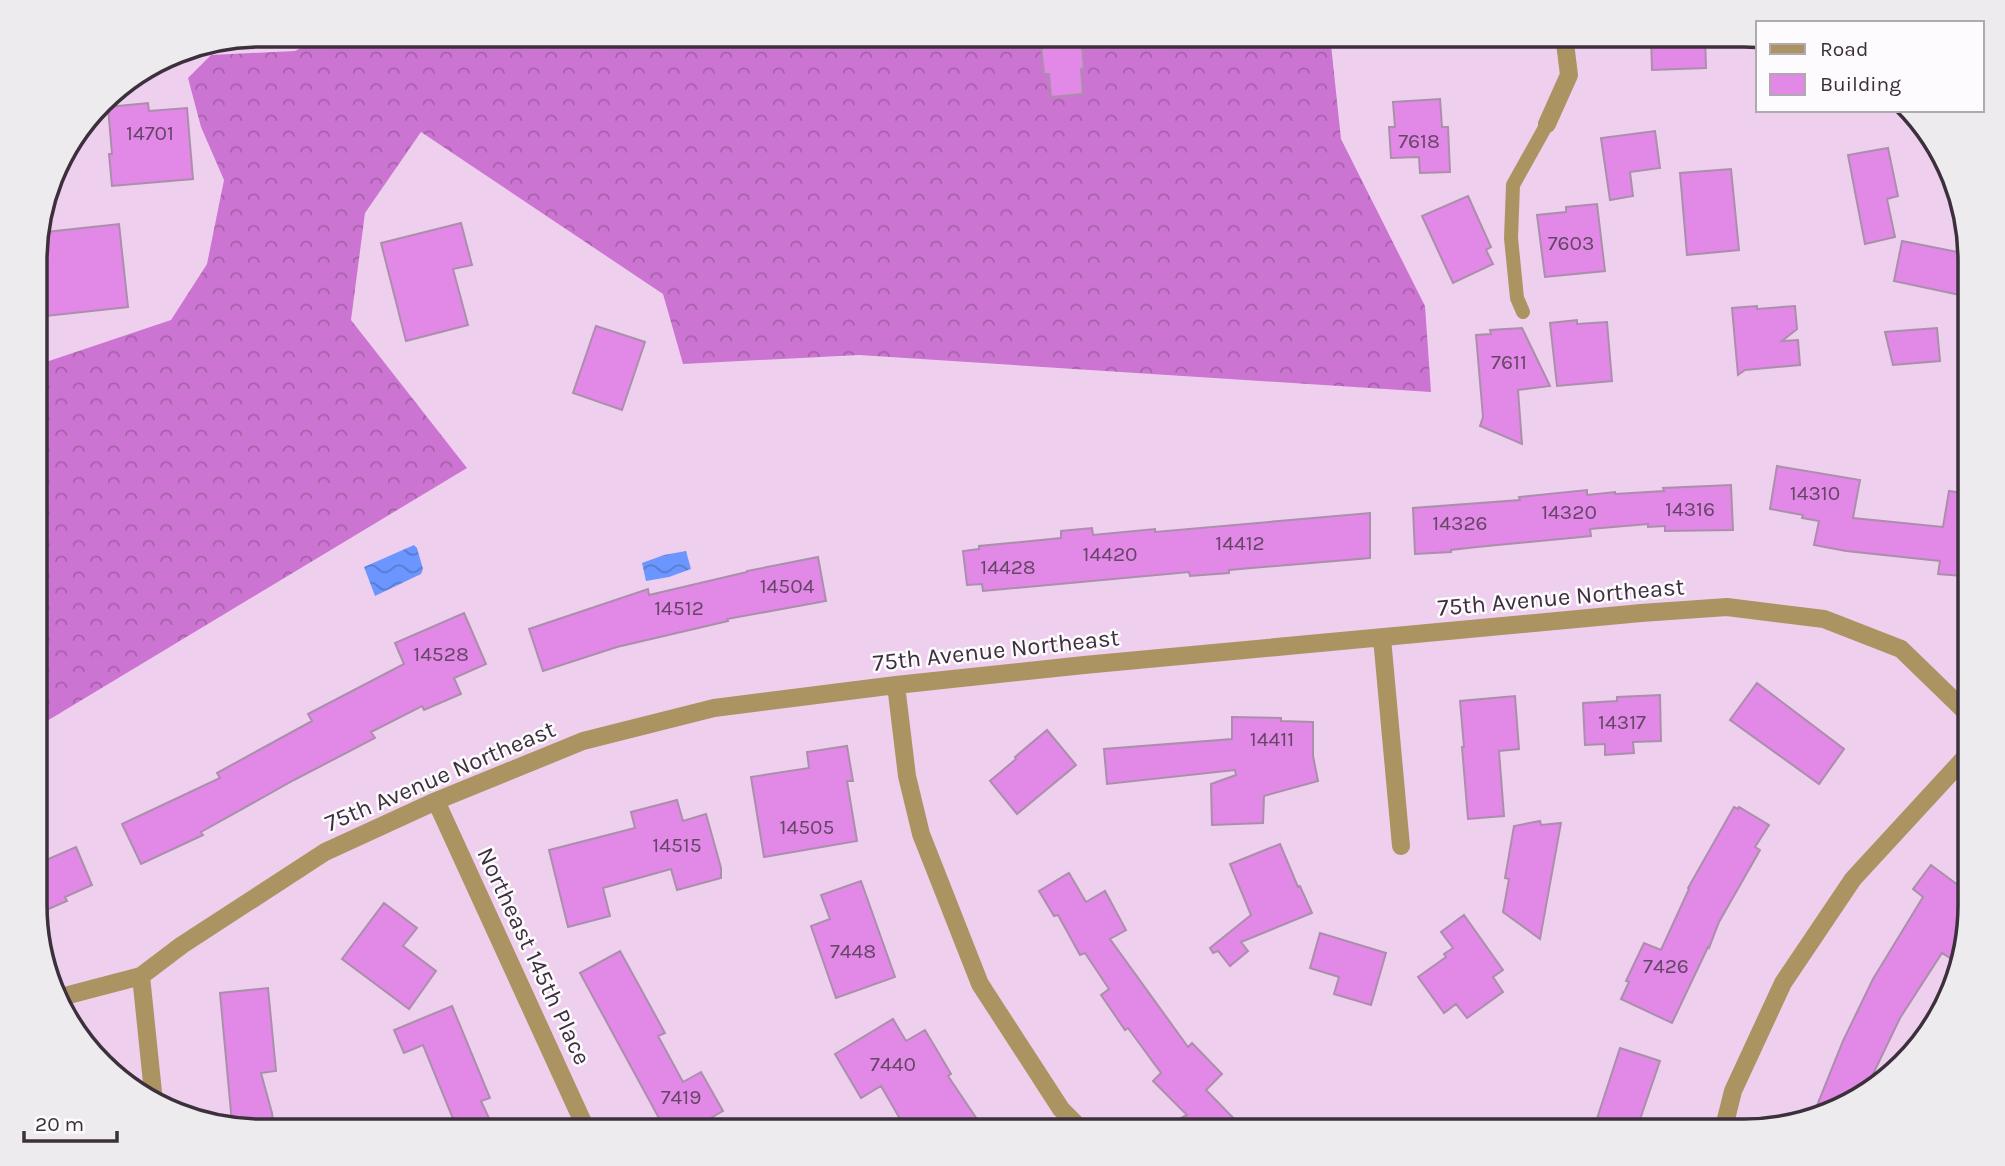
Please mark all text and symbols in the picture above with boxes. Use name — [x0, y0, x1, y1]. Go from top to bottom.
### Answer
legend — [1756, 21, 1984, 112]
text: Road — [1820, 37, 1868, 61]
text: Building — [1820, 72, 1901, 96]
house number: 14701 — [126, 121, 174, 145]
house number: 7618 — [1398, 129, 1440, 153]
house number: 7603 — [1548, 231, 1594, 255]
house number: 7611 — [1491, 350, 1527, 374]
house number: 14310 — [1790, 481, 1840, 505]
house number: 14316 — [1665, 497, 1715, 521]
house number: 14320 — [1541, 500, 1597, 524]
house number: 14326 — [1432, 511, 1488, 535]
house number: 14412 — [1215, 531, 1265, 555]
house number: 14420 — [1082, 542, 1138, 566]
house number: 14428 — [980, 555, 1036, 579]
street label: 75th Avenue Northeast — [1436, 572, 1686, 622]
house number: 14504 — [760, 574, 815, 598]
house number: 14512 — [654, 596, 704, 620]
street label: 75th Avenue Northeast — [871, 623, 1121, 677]
house number: 14528 — [413, 642, 469, 666]
house number: 14317 — [1598, 710, 1646, 734]
street label: 75th Avenue Northeast — [321, 715, 559, 837]
house number: 14411 — [1250, 727, 1294, 751]
house number: 14505 — [780, 815, 834, 839]
house number: 14515 — [652, 833, 702, 857]
street label: Northeast 145th Place — [471, 843, 597, 1069]
house number: 7448 — [830, 939, 876, 963]
house number: 7426 — [1643, 954, 1689, 978]
house number: 7440 — [870, 1052, 916, 1076]
house number: 7419 — [661, 1085, 701, 1109]
scale bar — [24, 1100, 117, 1144]
text: 20 m — [35, 1112, 84, 1136]

